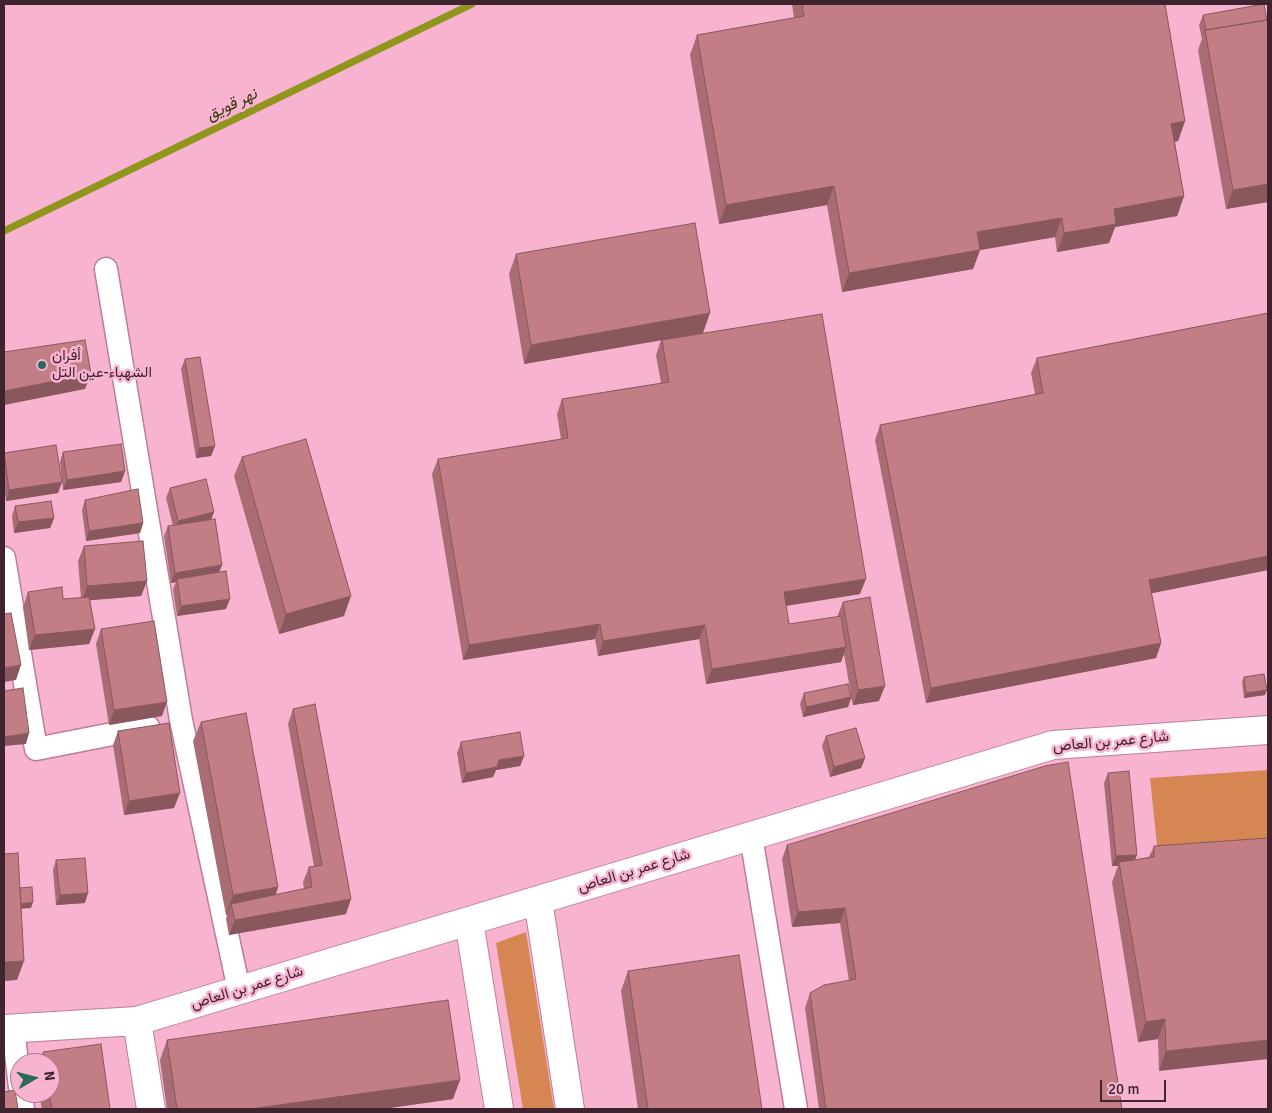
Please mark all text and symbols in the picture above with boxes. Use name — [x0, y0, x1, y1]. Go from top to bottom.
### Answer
water label: نهر قويق — [204, 85, 260, 125]
place label: أفران الشهباء-عين التل — [52, 347, 152, 382]
marker: أفران الشهباء-عين التل — [36, 359, 48, 371]
street label: شارع عمر بن العاص — [1052, 728, 1170, 756]
street label: شارع عمر بن العاص — [576, 845, 692, 897]
street label: شارع عمر بن العاص — [189, 962, 305, 1014]
north arrow — [10, 1053, 60, 1103]
text: N — [40, 1070, 58, 1082]
scale bar — [1102, 1070, 1168, 1102]
text: 20 m — [1108, 1080, 1139, 1098]

